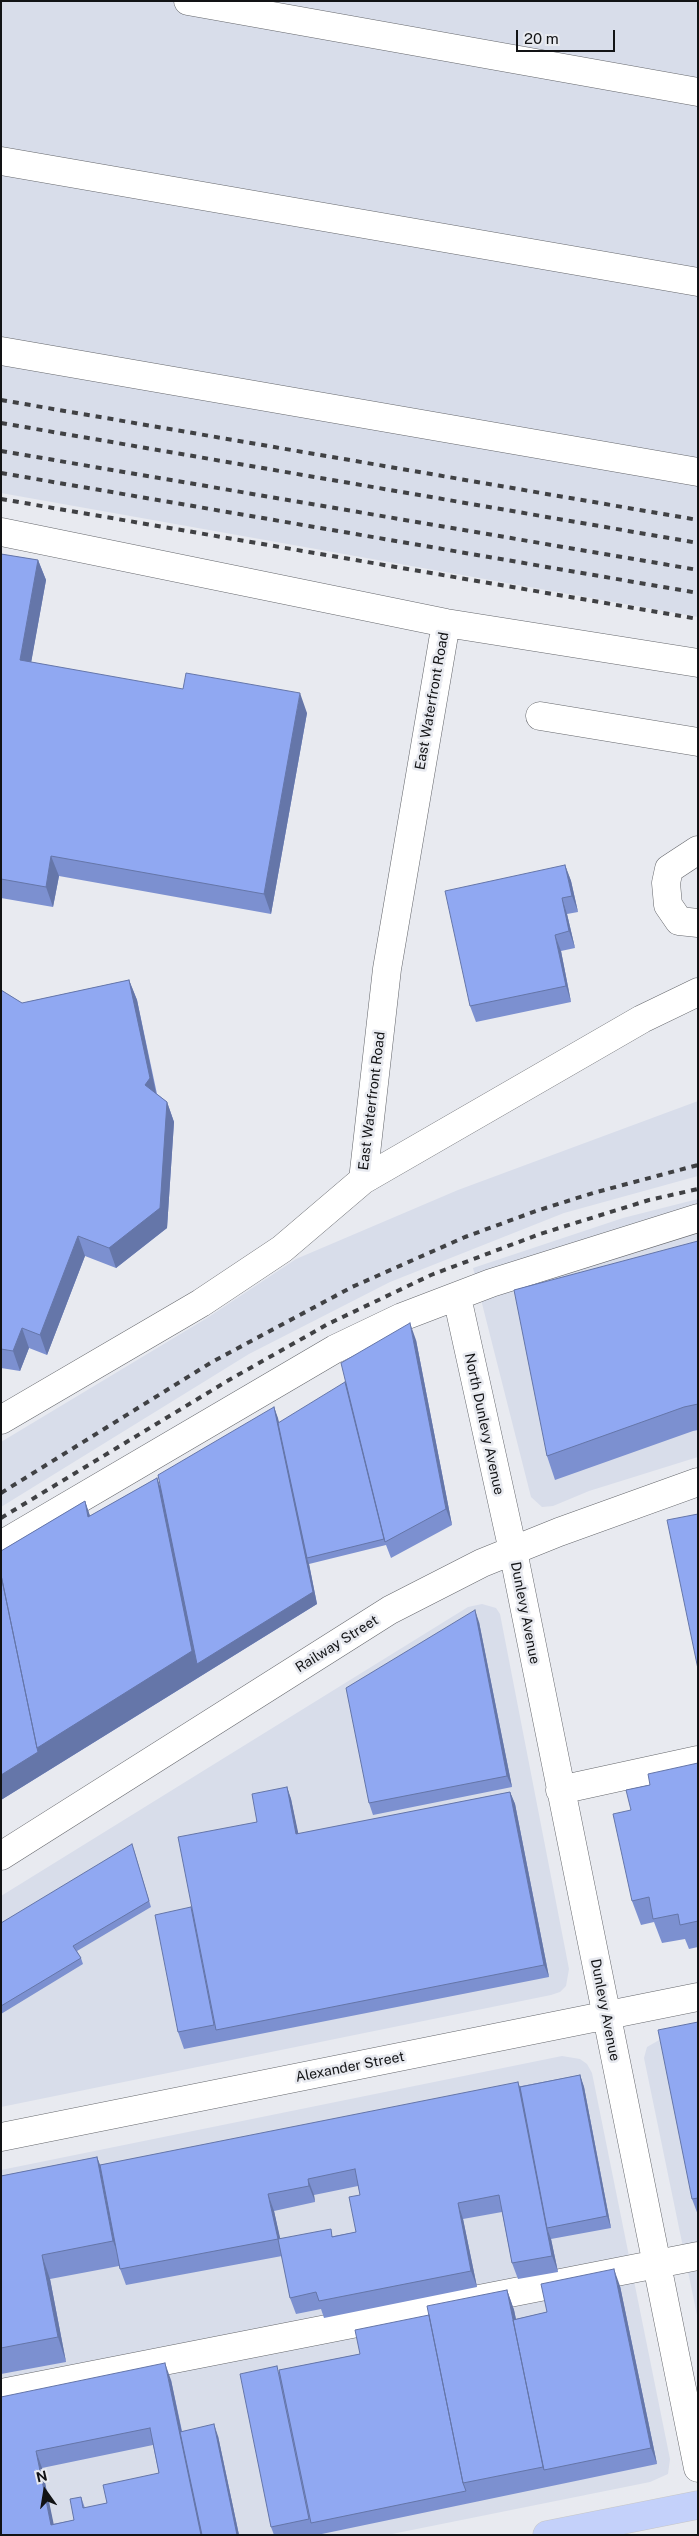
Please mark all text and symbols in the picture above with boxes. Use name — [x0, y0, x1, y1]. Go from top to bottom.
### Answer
scale bar — [519, 20, 618, 52]
text: 20 m — [524, 30, 559, 47]
street label: East Waterfront Road — [412, 631, 452, 771]
street label: East Waterfront Road — [355, 1031, 389, 1171]
street label: North Dunlevy Avenue — [461, 1352, 507, 1496]
street label: Dunlevy Avenue — [507, 1560, 543, 1666]
street label: Railway Street — [292, 1612, 382, 1676]
street label: Dunlevy Avenue — [587, 1957, 623, 2063]
street label: Alexander Street — [294, 2048, 406, 2086]
north arrow — [20, 2466, 70, 2516]
text: N — [34, 2467, 49, 2485]

